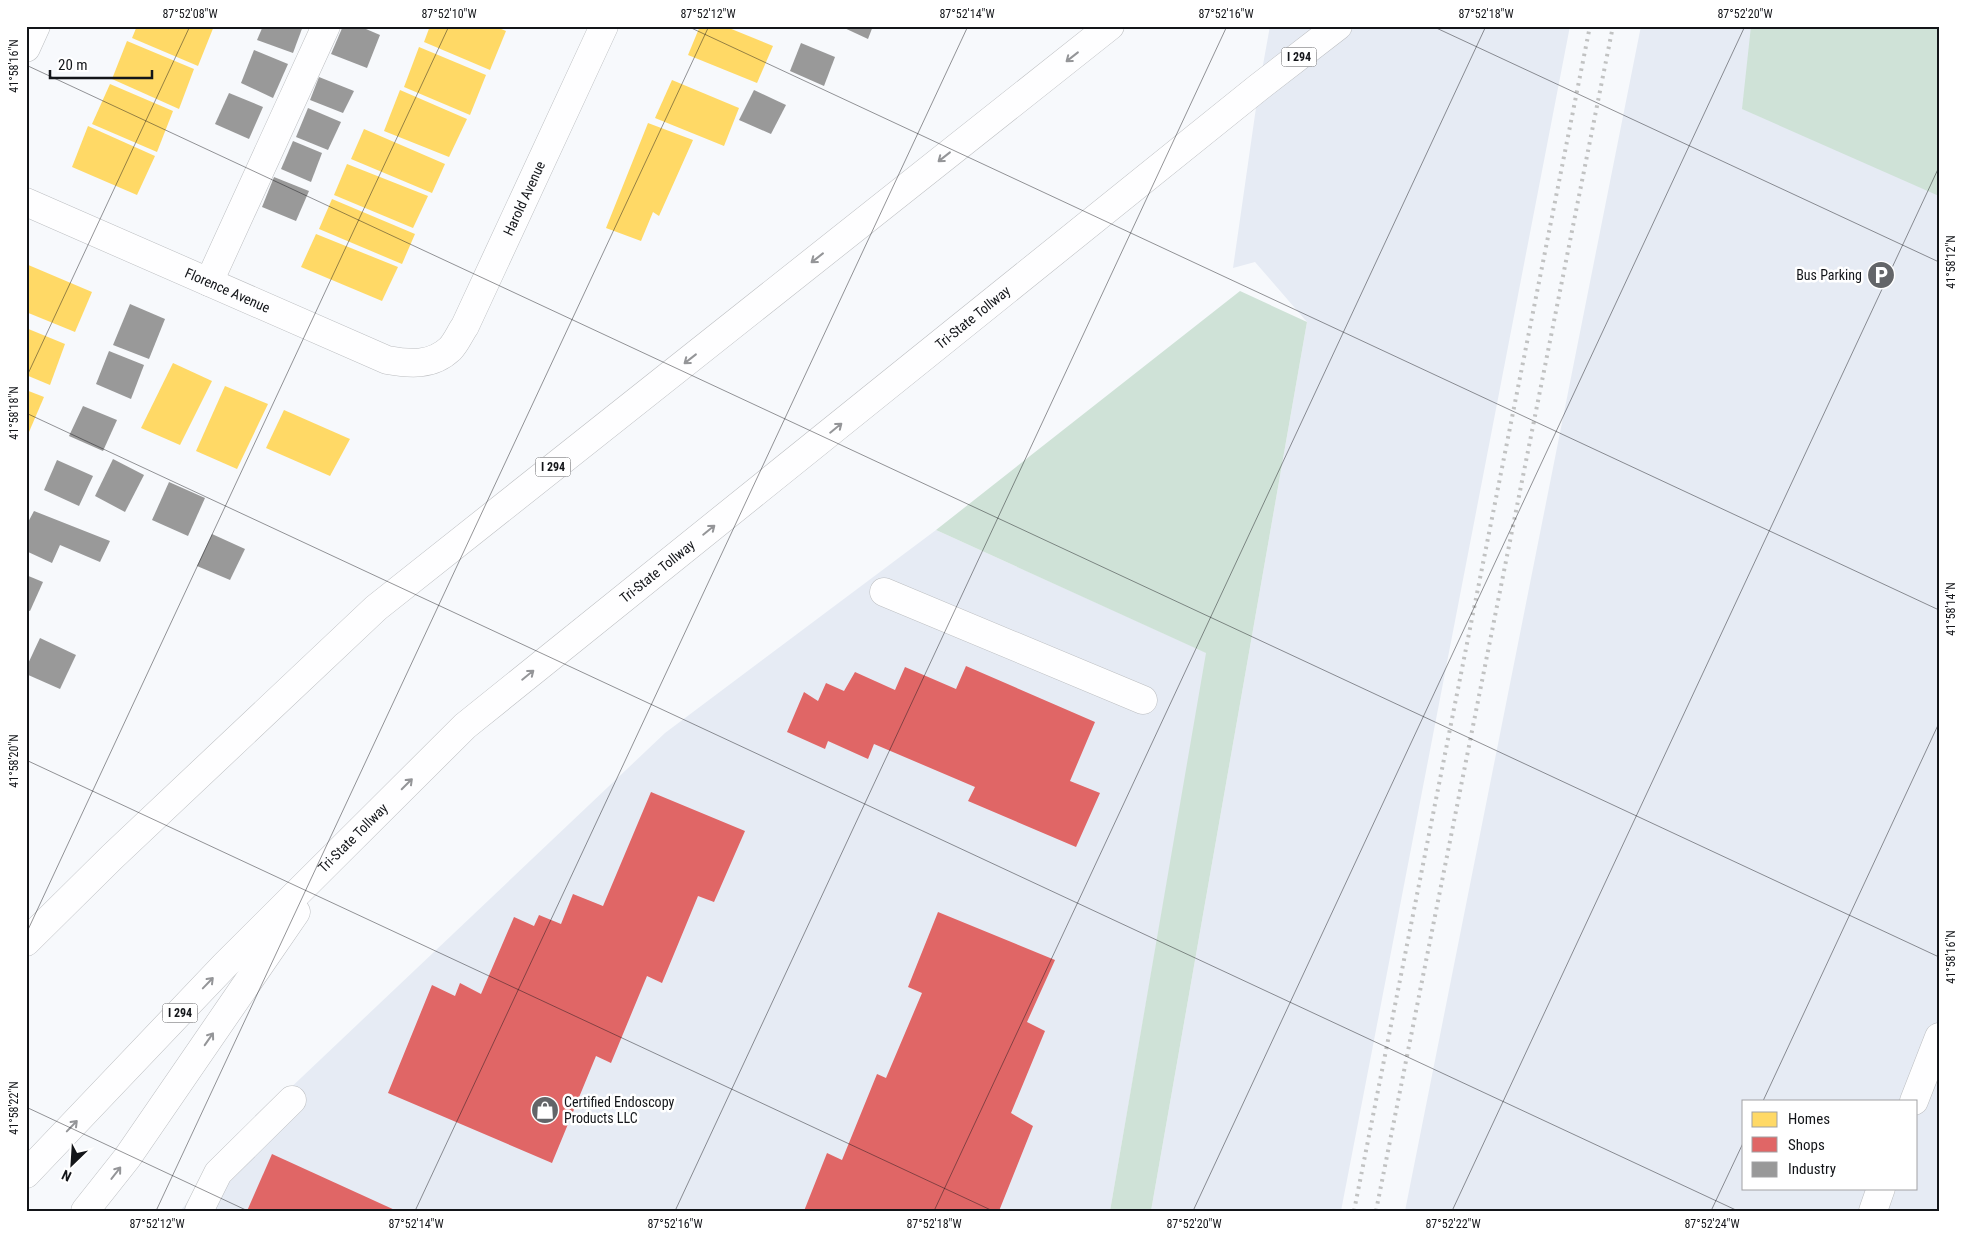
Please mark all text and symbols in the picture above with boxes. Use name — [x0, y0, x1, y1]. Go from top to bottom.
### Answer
text: 87°52'08"W — [162, 7, 218, 21]
text: 87°52'10"W — [421, 7, 477, 21]
text: 87°52'12"W — [680, 7, 736, 21]
text: 87°52'14"W — [939, 7, 995, 21]
text: 87°52'16"W — [1198, 7, 1254, 21]
text: 87°52'18"W — [1458, 7, 1514, 21]
text: 87°52'20"W — [1717, 7, 1773, 21]
text: 41°58'16"N — [7, 39, 21, 93]
scale bar — [50, 48, 152, 80]
road number: I 294 — [1282, 48, 1316, 66]
one-way arrow — [1065, 51, 1078, 62]
text: 20 m — [58, 56, 88, 74]
one-way arrow — [938, 152, 951, 163]
street label: Harold Avenue — [500, 158, 549, 238]
text: 41°58'12"N — [1944, 235, 1958, 289]
one-way arrow — [811, 253, 824, 264]
parking icon: Bus Parking — [1866, 260, 1896, 290]
street label: Florence Avenue — [183, 265, 273, 316]
place label: Bus Parking — [1796, 267, 1862, 283]
street label: Tri-State Tollway — [932, 282, 1013, 352]
one-way arrow — [683, 354, 696, 365]
text: 41°58'18"N — [7, 386, 21, 440]
one-way arrow — [829, 422, 842, 433]
road number: I 294 — [536, 458, 570, 477]
one-way arrow — [702, 524, 715, 535]
street label: Tri-State Tollway — [617, 536, 698, 606]
text: 41°58'14"N — [1944, 582, 1958, 636]
one-way arrow — [521, 670, 534, 681]
text: 41°58'20"N — [7, 734, 21, 788]
one-way arrow — [401, 778, 413, 790]
street label: Tri-State Tollway — [315, 800, 391, 876]
text: 41°58'16"N — [1944, 930, 1958, 984]
one-way arrow — [202, 977, 214, 989]
road number: I 294 — [162, 1004, 198, 1022]
one-way arrow — [204, 1033, 214, 1047]
text: 41°58'22"N — [7, 1081, 21, 1135]
place label: Certified Endoscopy Products LLC — [564, 1094, 674, 1126]
shop icon: Certified Endoscopy Products LLC — [530, 1095, 560, 1125]
legend — [1742, 1100, 1918, 1190]
text: Homes — [1788, 1110, 1830, 1128]
one-way arrow — [66, 1120, 78, 1132]
text: Shops — [1788, 1136, 1825, 1154]
north arrow — [48, 1140, 98, 1190]
text: Industry — [1788, 1160, 1836, 1178]
one-way arrow — [110, 1166, 121, 1179]
text: N — [59, 1167, 74, 1185]
text: 87°52'12"W — [129, 1217, 185, 1231]
text: 87°52'14"W — [388, 1217, 444, 1231]
text: 87°52'16"W — [647, 1217, 703, 1231]
text: 87°52'18"W — [906, 1217, 962, 1231]
text: 87°52'20"W — [1166, 1217, 1222, 1231]
text: 87°52'22"W — [1425, 1217, 1481, 1231]
text: 87°52'24"W — [1684, 1217, 1740, 1231]

